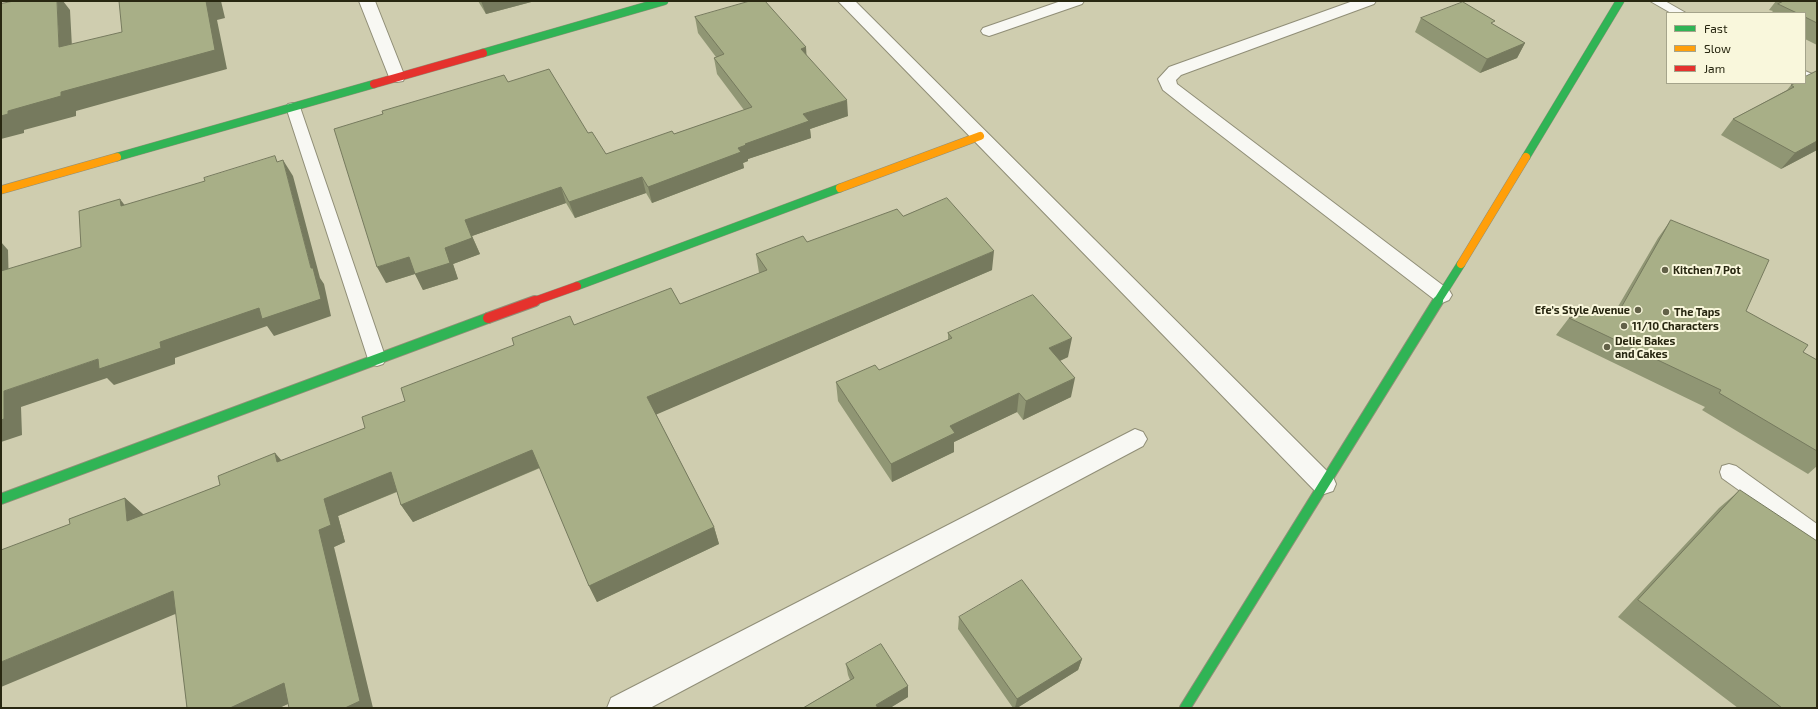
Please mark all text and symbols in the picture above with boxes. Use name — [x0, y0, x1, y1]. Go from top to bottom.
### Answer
legend — [1666, 12, 1806, 84]
text: Fast — [1704, 21, 1727, 35]
text: Slow — [1704, 41, 1731, 55]
text: Jam — [1704, 61, 1725, 75]
place label: Kitchen 7 Pot — [1673, 263, 1741, 277]
marker: Kitchen 7 Pot — [1660, 265, 1670, 275]
place label: Efe’s Style Avenue — [1535, 303, 1630, 317]
marker: Efe’s Style Avenue — [1633, 305, 1643, 315]
place label: The Taps — [1674, 305, 1720, 319]
marker: The Taps — [1661, 307, 1671, 317]
place label: 11/10 Characters — [1632, 319, 1719, 333]
marker: 11/10 Characters — [1619, 321, 1629, 331]
place label: Delie Bakes and Cakes — [1615, 334, 1675, 360]
marker: Delie Bakes and Cakes — [1602, 342, 1612, 352]

